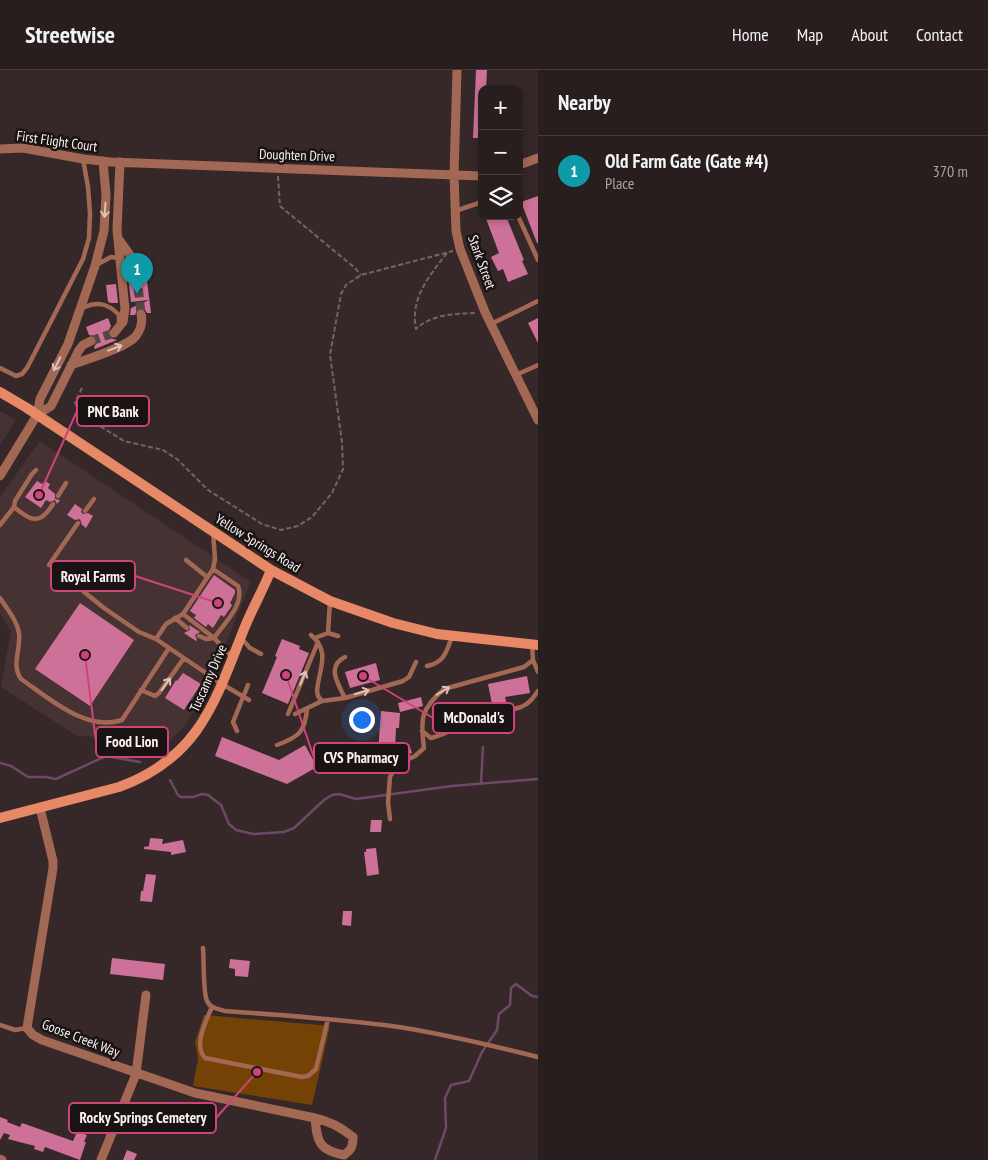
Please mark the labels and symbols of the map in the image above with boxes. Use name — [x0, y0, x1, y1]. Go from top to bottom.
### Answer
street label: First Flight Court — [15, 126, 99, 156]
street label: Doughten Drive — [259, 145, 335, 165]
one-way arrow — [100, 202, 110, 218]
street label: Stark Street — [464, 232, 500, 292]
pin: 1 — [121, 253, 153, 294]
one-way arrow — [107, 343, 123, 352]
one-way arrow — [52, 356, 61, 371]
callout: PNC Bank — [77, 396, 149, 426]
text: PNC Bank — [87, 402, 139, 421]
street label: Yellow Springs Road — [212, 510, 304, 576]
callout: Royal Farms — [51, 561, 135, 591]
text: Royal Farms — [61, 567, 125, 586]
street label: Tuscanny Drive — [185, 641, 231, 715]
one-way arrow — [299, 671, 309, 686]
one-way arrow — [161, 677, 171, 691]
one-way arrow — [436, 686, 450, 696]
one-way arrow — [354, 687, 370, 697]
callout: McDonald's — [433, 703, 514, 733]
your location — [349, 707, 375, 733]
text: McDonald's — [444, 708, 504, 727]
callout: Food Lion — [96, 727, 168, 757]
text: Food Lion — [106, 732, 159, 751]
callout: CVS Pharmacy — [314, 743, 409, 773]
text: CVS Pharmacy — [324, 748, 399, 767]
street label: Goose Creek Way — [40, 1015, 123, 1061]
callout: Rocky Springs Cemetery — [69, 1103, 216, 1133]
text: Rocky Springs Cemetery — [80, 1108, 207, 1127]

